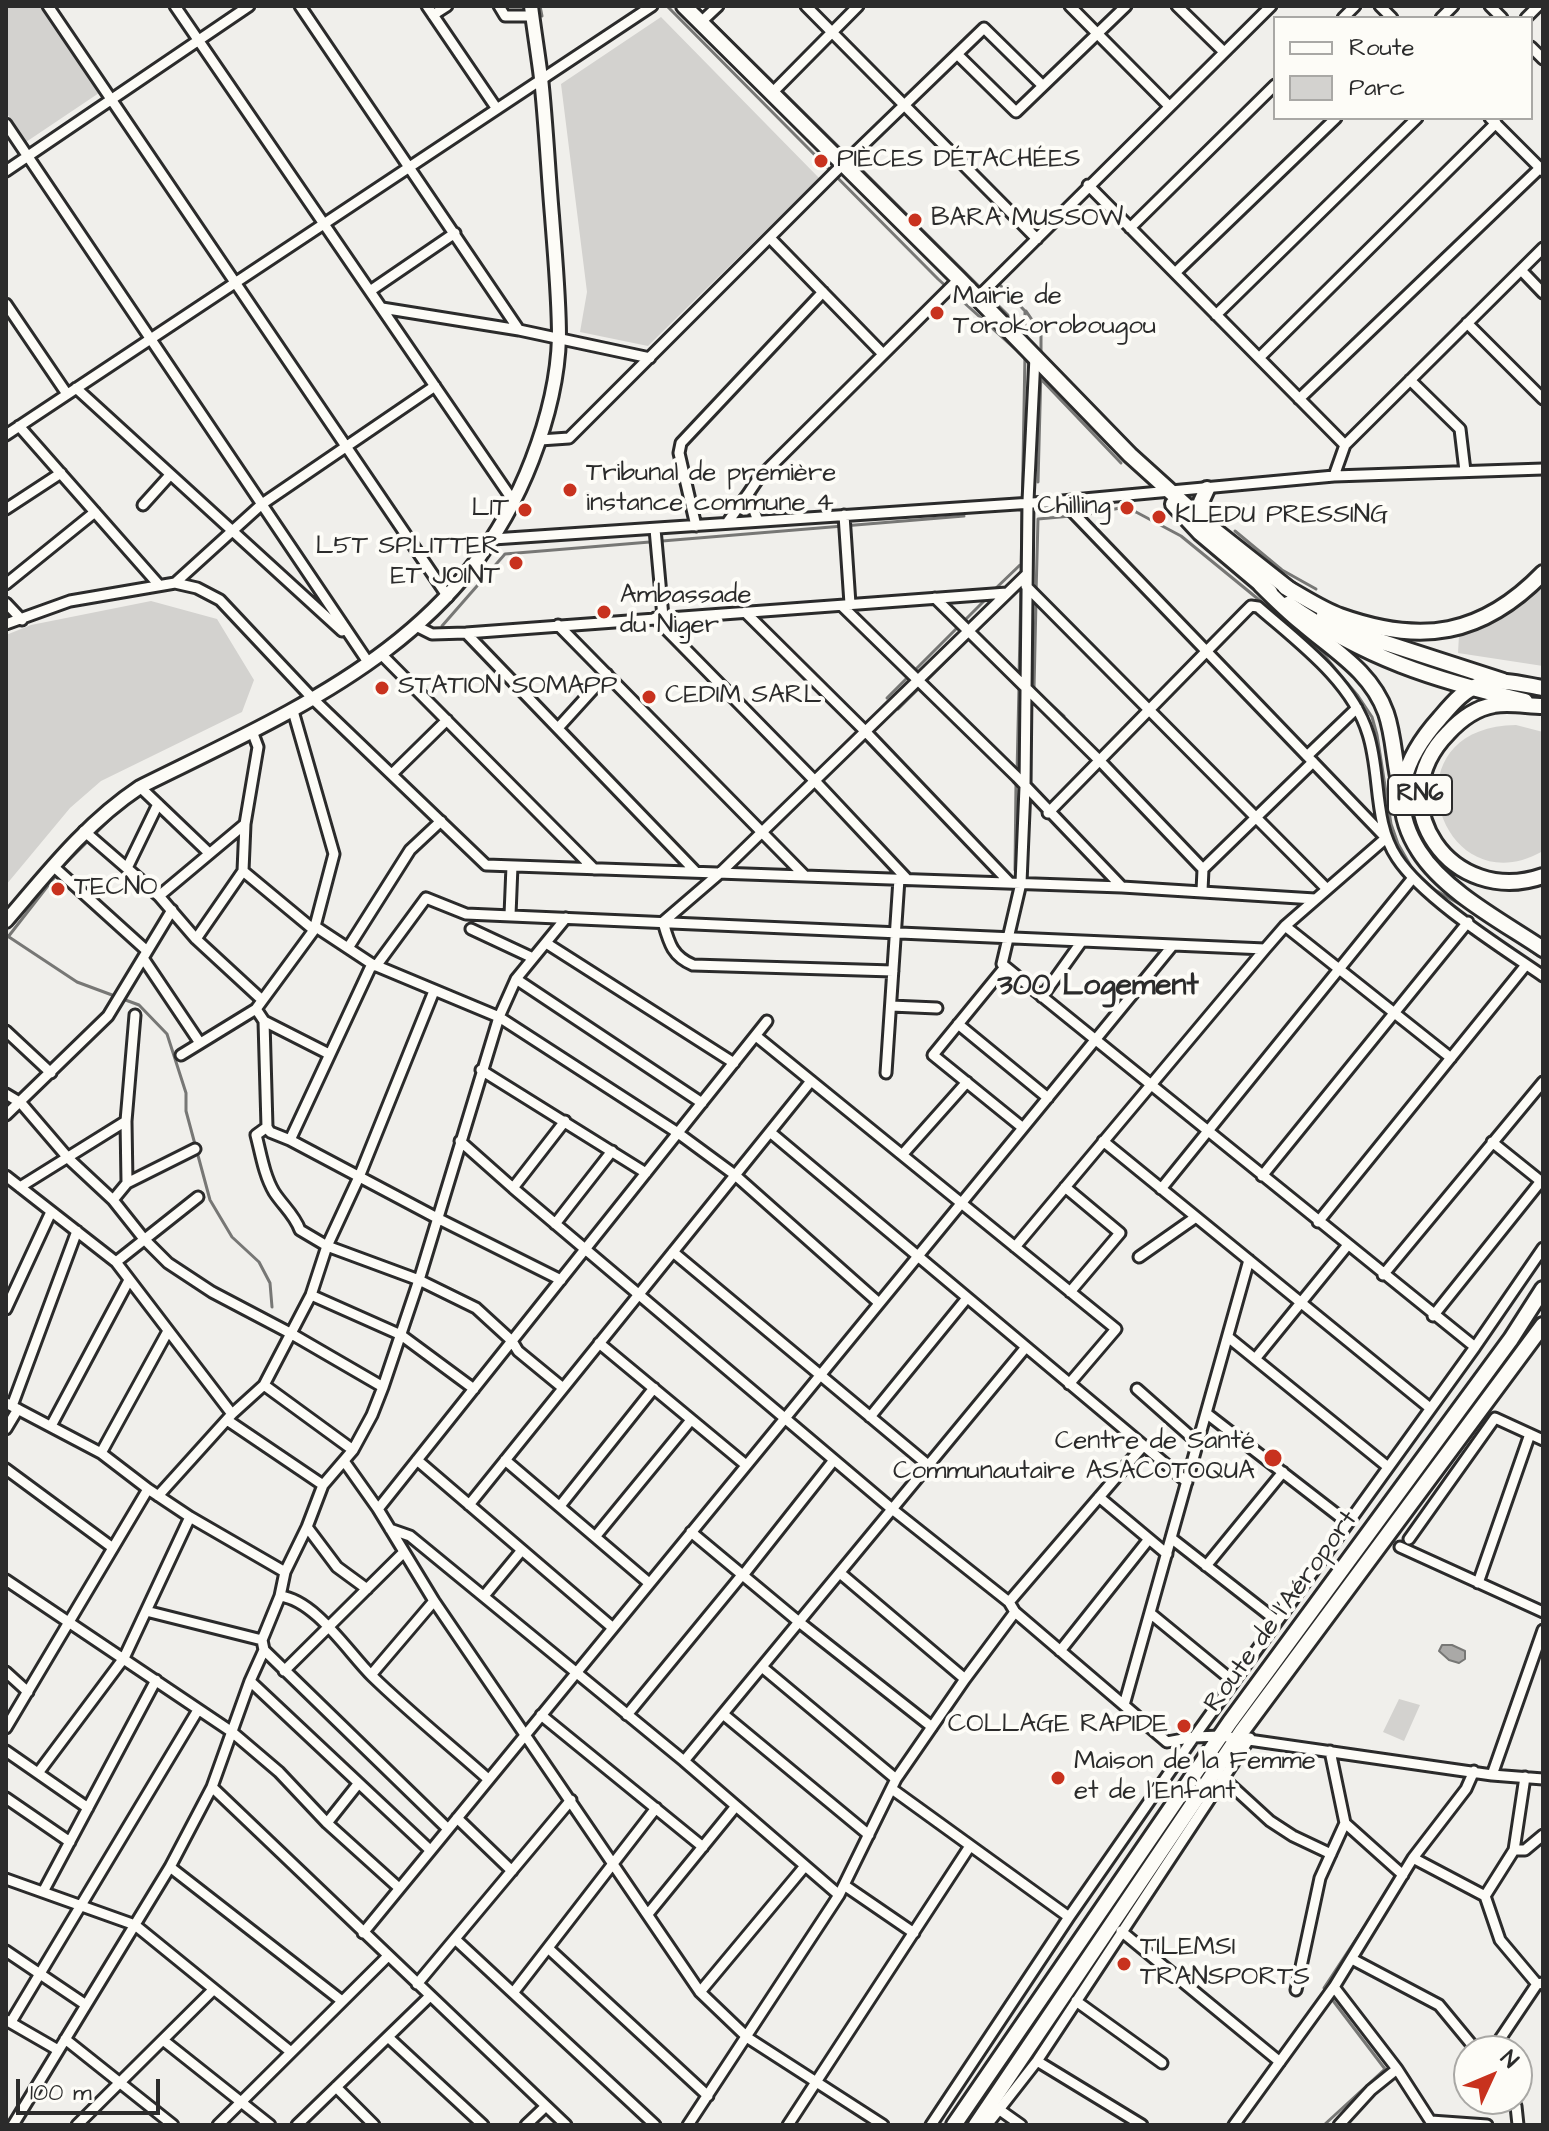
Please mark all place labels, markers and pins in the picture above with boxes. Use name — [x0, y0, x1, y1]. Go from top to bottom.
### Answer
place label: PIÈCES DÉTACHÉES — [837, 145, 1081, 177]
marker: PIÈCES DÉTACHÉES — [812, 152, 830, 170]
place label: BARA MUSSOW — [931, 204, 1123, 236]
marker: BARA MUSSOW — [906, 211, 924, 229]
place label: Mairie de Torokorobougou — [953, 282, 1156, 344]
marker: Mairie de Torokorobougou — [928, 304, 946, 322]
place label: Tribunal de première instance commune 4 — [586, 459, 836, 520]
marker: Tribunal de première instance commune 4 — [561, 481, 579, 499]
place label: Chilling — [1037, 492, 1111, 524]
place label: L1T — [471, 494, 509, 526]
marker: Chilling — [1118, 499, 1136, 517]
marker: L1T — [516, 501, 534, 519]
place label: KLEDU PRESSING — [1175, 501, 1388, 533]
marker: KLEDU PRESSING — [1150, 508, 1168, 526]
place label: L5T SPLITTER ET JOINT — [315, 532, 500, 594]
marker: L5T SPLITTER ET JOINT — [507, 554, 525, 572]
place label: Ambassade du Niger — [620, 581, 751, 642]
marker: Ambassade du Niger — [595, 603, 613, 621]
place label: STATION SOMAPP — [398, 672, 617, 704]
marker: STATION SOMAPP — [373, 679, 391, 697]
place label: CEDIM SARL — [665, 681, 821, 713]
marker: CEDIM SARL — [640, 688, 658, 706]
place label: TECNO — [74, 873, 158, 905]
marker: TECNO — [49, 880, 67, 898]
place label: Centre de Santé Communautaire ASACOTOQUA — [893, 1427, 1255, 1488]
marker: Centre de Santé Communautaire ASACOTOQUA — [1262, 1447, 1284, 1469]
place label: COLLAGE RAPIDE — [948, 1710, 1168, 1742]
marker: COLLAGE RAPIDE — [1175, 1717, 1193, 1735]
place label: Maison de la Femme et de l'Enfant — [1074, 1747, 1316, 1808]
marker: Maison de la Femme et de l'Enfant — [1049, 1769, 1067, 1787]
place label: TILEMSI TRANSPORTS — [1140, 1933, 1310, 1994]
marker: TILEMSI TRANSPORTS — [1115, 1955, 1133, 1973]

